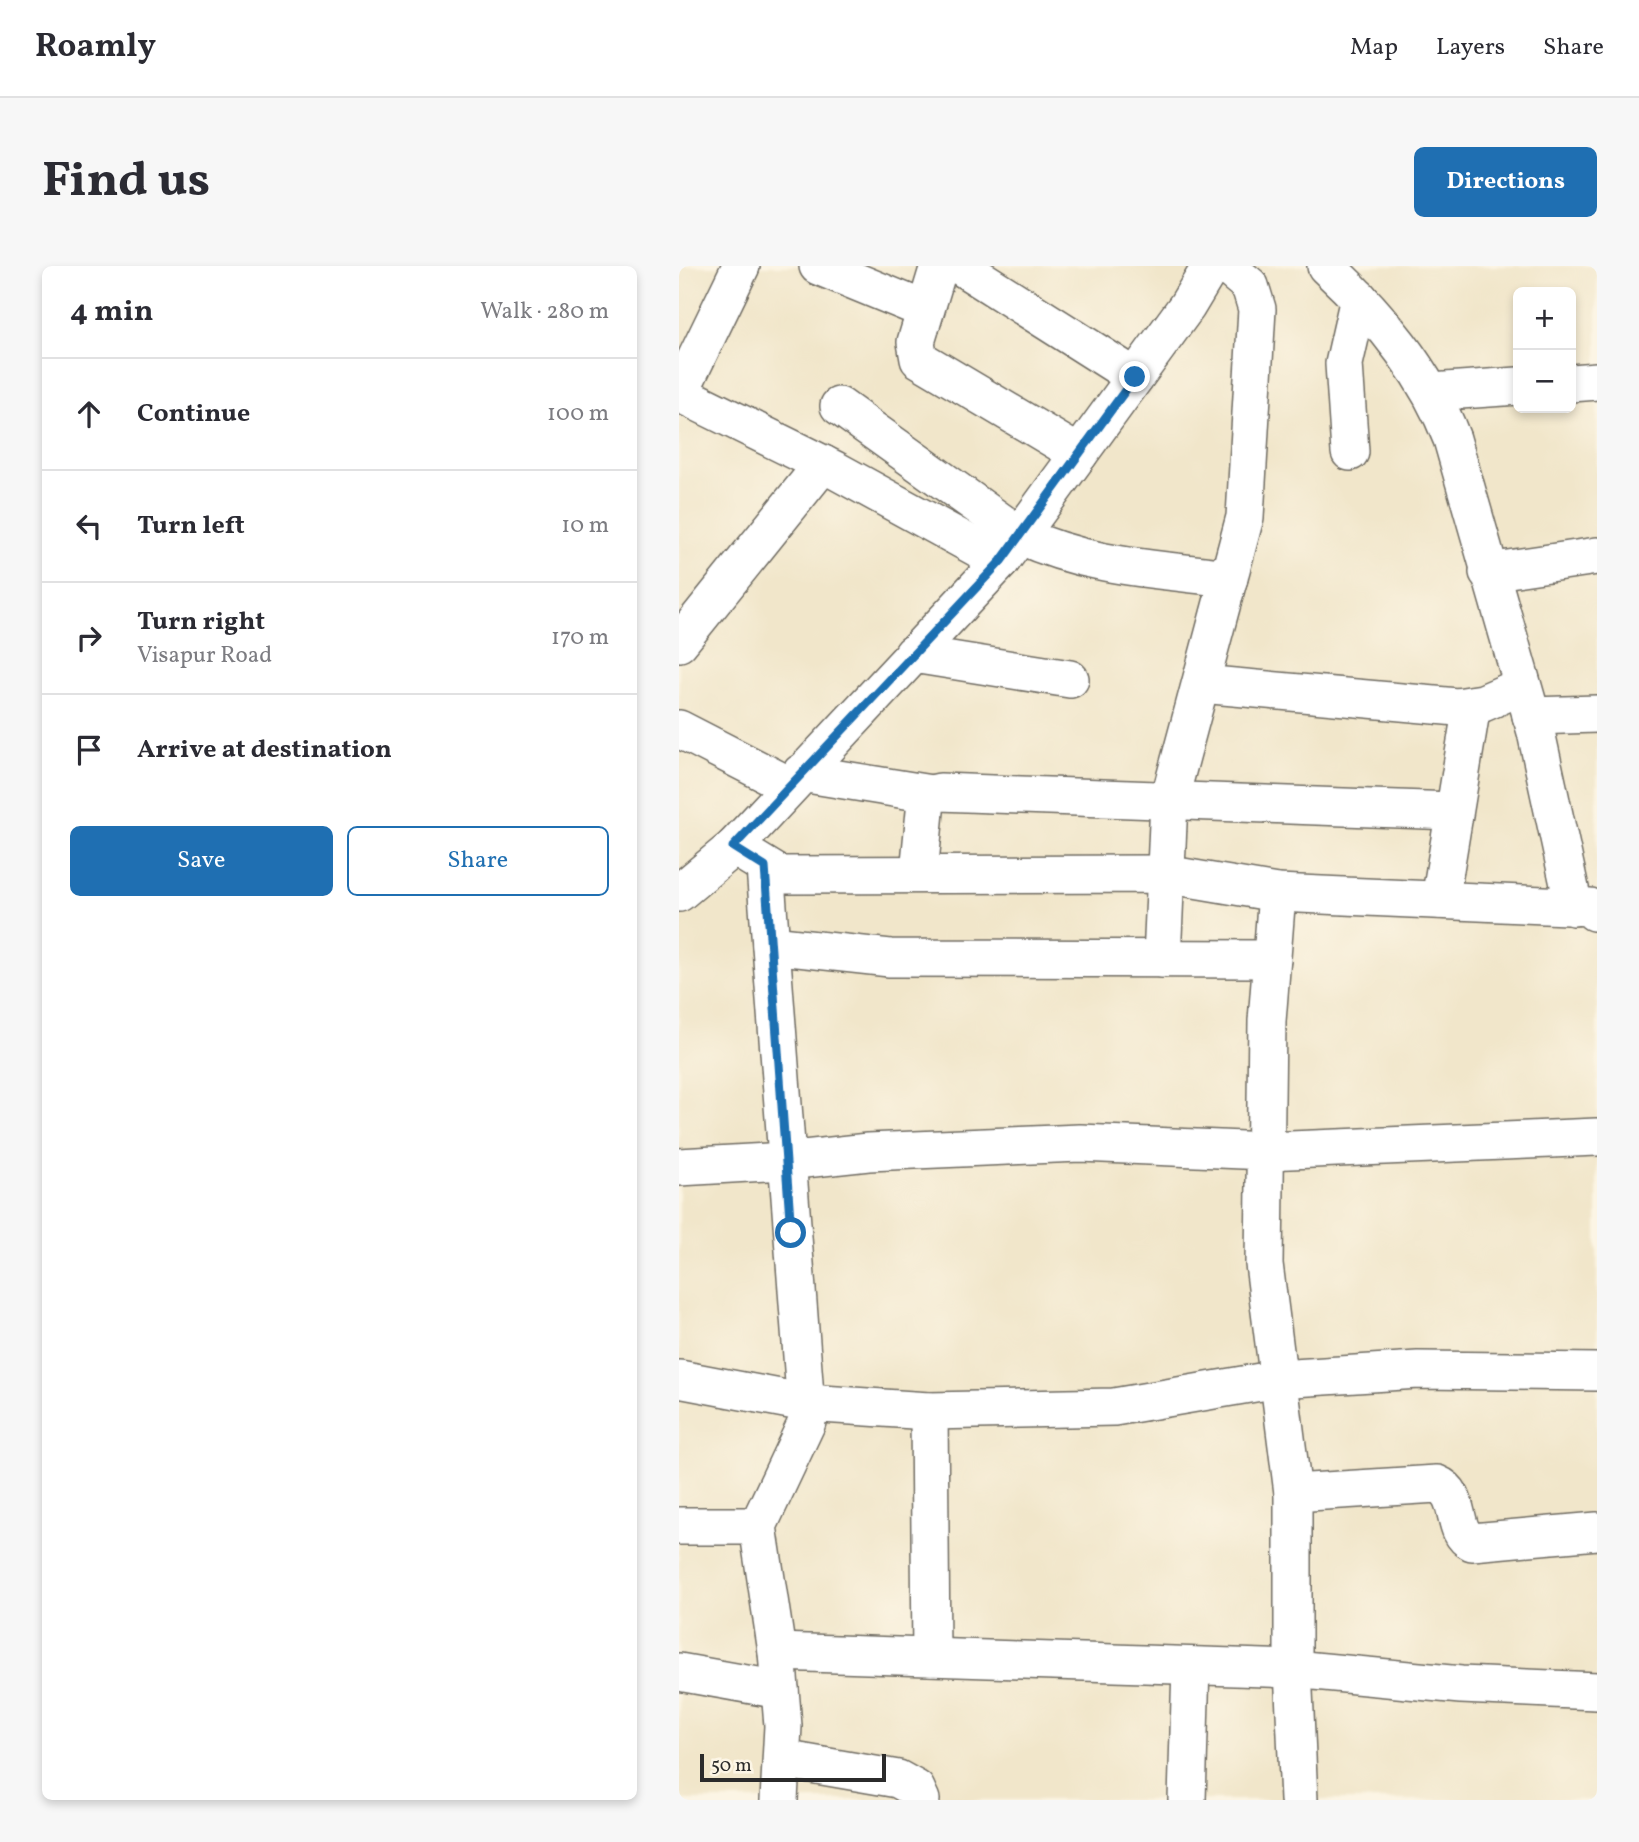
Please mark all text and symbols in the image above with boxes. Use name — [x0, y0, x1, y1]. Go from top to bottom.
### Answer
text: Roamly — [35, 25, 156, 71]
text: Map — [1350, 31, 1398, 65]
text: Layers — [1436, 31, 1505, 65]
text: Share — [1543, 31, 1604, 65]
button: Directions — [1414, 147, 1597, 217]
text: Find us — [42, 148, 210, 217]
map controls — [1513, 287, 1576, 413]
button: + — [1513, 287, 1576, 350]
text: 4 min — [70, 291, 154, 333]
text: Walk · 280 m — [480, 296, 609, 328]
button: − — [1513, 350, 1576, 413]
route end — [1119, 361, 1150, 392]
icon: ahead — [70, 395, 108, 433]
text: Continue — [137, 396, 250, 432]
text: 100 m — [547, 398, 609, 430]
icon: left — [70, 507, 108, 545]
text: Turn left — [137, 508, 245, 544]
text: 10 m — [561, 510, 609, 542]
text: Turn right — [137, 604, 265, 640]
icon: right — [70, 619, 108, 657]
text: 170 m — [551, 622, 609, 654]
text: Visapur Road — [137, 640, 272, 672]
icon: arrive — [70, 731, 108, 769]
text: Arrive at destination — [137, 732, 392, 768]
button: Save — [70, 826, 333, 896]
button: Share — [347, 826, 609, 896]
route start — [775, 1217, 806, 1248]
scale bar — [700, 1751, 885, 1783]
text: 50 m — [711, 1753, 752, 1779]

